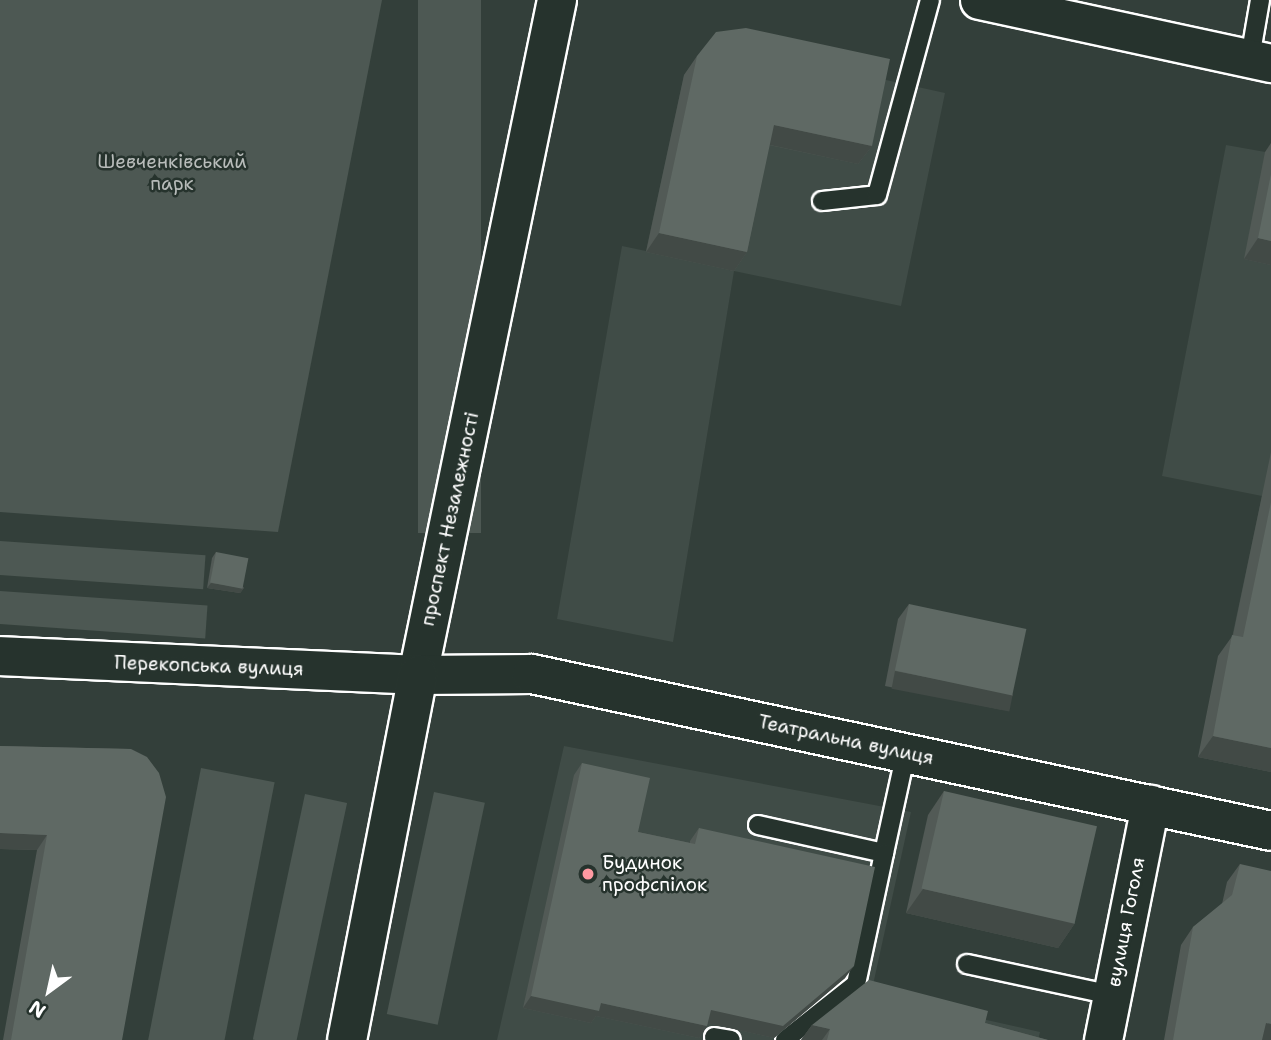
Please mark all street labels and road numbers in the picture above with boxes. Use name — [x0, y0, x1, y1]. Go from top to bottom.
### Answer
street label: проспект Незалежності — [416, 410, 484, 628]
street label: Перекопська вулиця — [114, 651, 304, 681]
street label: Театральна вулиця — [756, 710, 936, 770]
street label: вулиця Гоголя — [1102, 855, 1150, 989]

